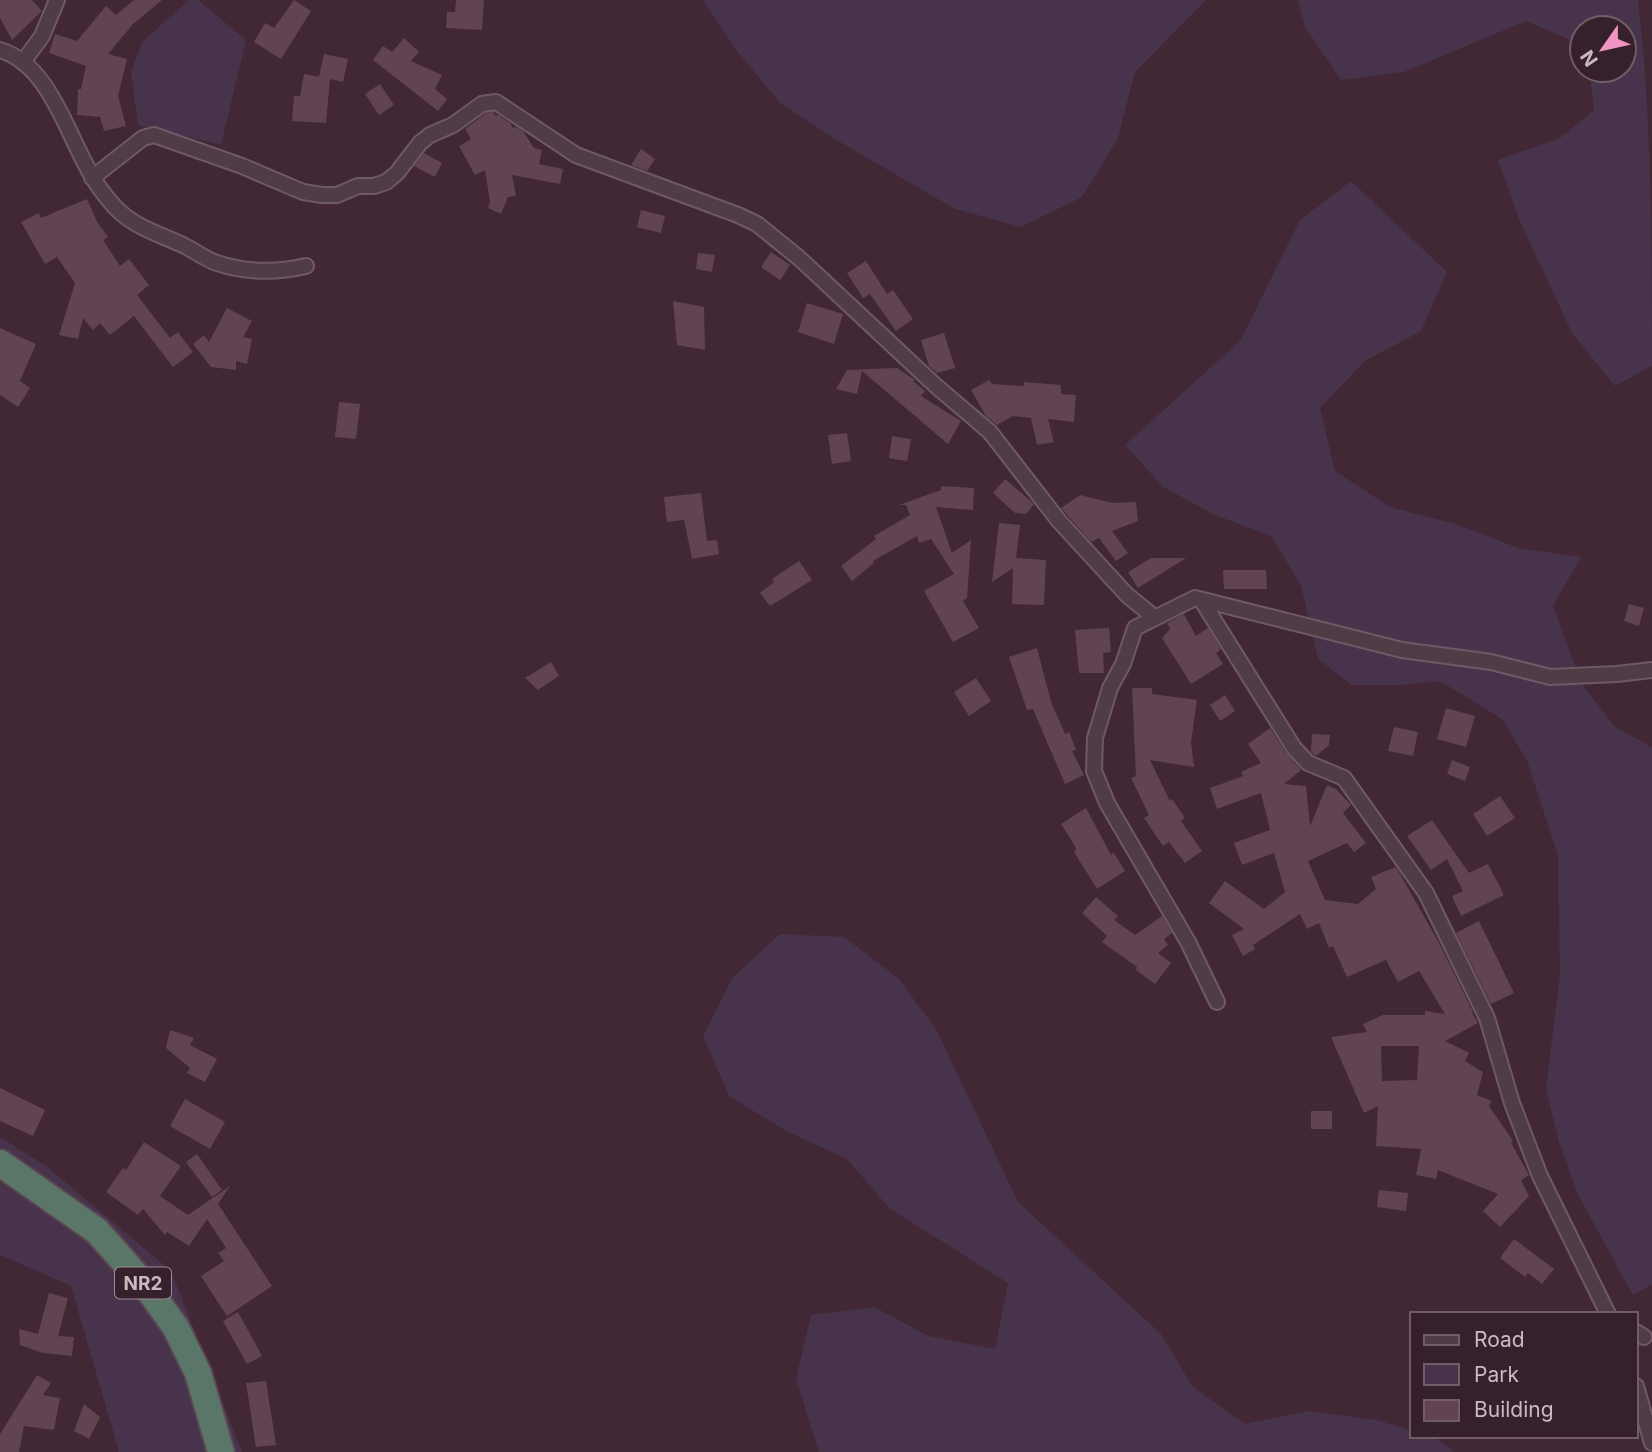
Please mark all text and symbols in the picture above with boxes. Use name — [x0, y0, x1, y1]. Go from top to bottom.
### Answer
north arrow — [1568, 14, 1638, 84]
text: N — [1576, 46, 1603, 71]
road number: NR2 — [115, 1268, 171, 1298]
legend — [1410, 1312, 1638, 1438]
text: Road — [1474, 1327, 1525, 1352]
text: Park — [1474, 1362, 1519, 1387]
text: Building — [1474, 1397, 1554, 1422]

